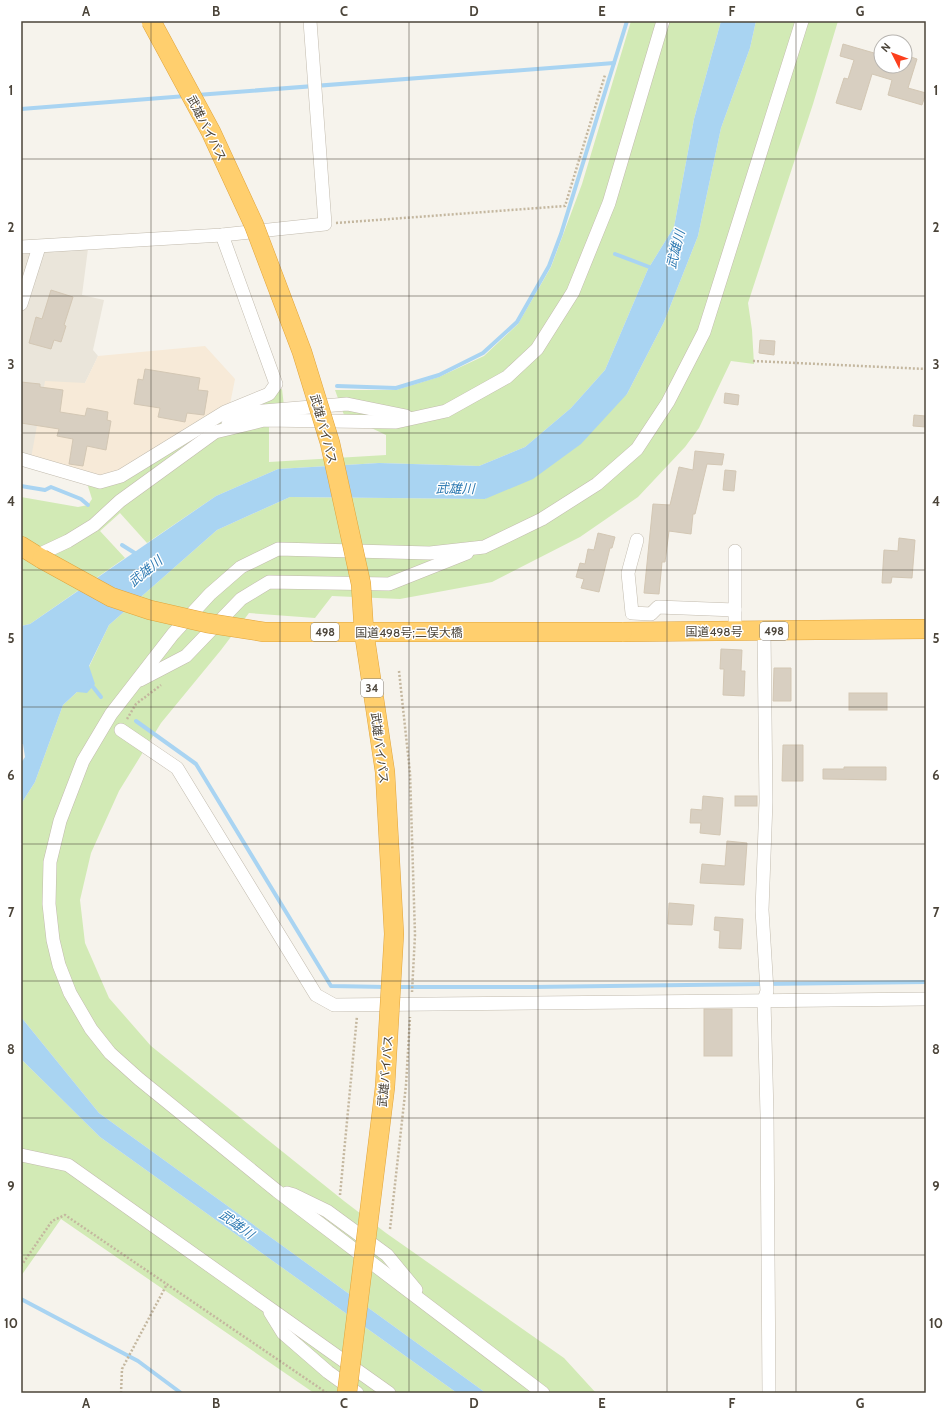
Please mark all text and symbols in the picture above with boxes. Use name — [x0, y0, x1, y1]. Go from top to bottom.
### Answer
text: A — [82, 3, 91, 19]
text: B — [212, 3, 220, 19]
text: C — [340, 3, 348, 19]
text: D — [469, 3, 479, 19]
text: E — [598, 3, 606, 19]
text: F — [729, 3, 736, 19]
text: G — [856, 3, 865, 19]
north arrow — [873, 34, 913, 74]
text: N — [878, 40, 893, 55]
text: 1 — [9, 82, 13, 98]
text: 1 — [934, 82, 938, 98]
street label: 武雄バイパス — [184, 93, 230, 163]
text: 2 — [8, 219, 15, 235]
text: 2 — [933, 219, 940, 235]
water label: 武雄川 — [663, 226, 688, 270]
text: 3 — [7, 356, 15, 372]
text: 3 — [932, 356, 940, 372]
street label: 武雄バイパス — [307, 392, 341, 466]
water label: 武雄川 — [435, 480, 477, 496]
text: 4 — [7, 493, 15, 509]
text: 4 — [932, 493, 940, 509]
water label: 武雄川 — [125, 551, 167, 590]
road number: 498 — [760, 622, 788, 640]
road number: 498 — [311, 623, 339, 641]
street label: 国道498号 — [685, 624, 743, 639]
street label: 国道498号;二俣大橋 — [355, 625, 463, 640]
text: 5 — [8, 630, 15, 646]
text: 5 — [933, 630, 940, 646]
road number: 34 — [361, 679, 383, 697]
street label: 武雄バイパス — [368, 711, 392, 785]
text: 6 — [7, 767, 15, 783]
text: 6 — [932, 767, 940, 783]
text: 7 — [8, 904, 15, 920]
text: 7 — [933, 904, 940, 920]
street label: 武雄バイパス — [374, 1035, 396, 1107]
text: 8 — [7, 1041, 15, 1057]
text: 8 — [932, 1041, 940, 1057]
text: 9 — [7, 1178, 15, 1194]
text: 9 — [932, 1178, 940, 1194]
water label: 武雄川 — [217, 1206, 259, 1243]
text: 10 — [4, 1315, 18, 1331]
text: 10 — [929, 1315, 943, 1331]
text: A — [82, 1395, 91, 1411]
text: B — [212, 1395, 220, 1411]
text: C — [340, 1395, 348, 1411]
text: D — [469, 1395, 479, 1411]
text: E — [598, 1395, 606, 1411]
text: F — [729, 1395, 736, 1411]
text: G — [856, 1395, 865, 1411]

